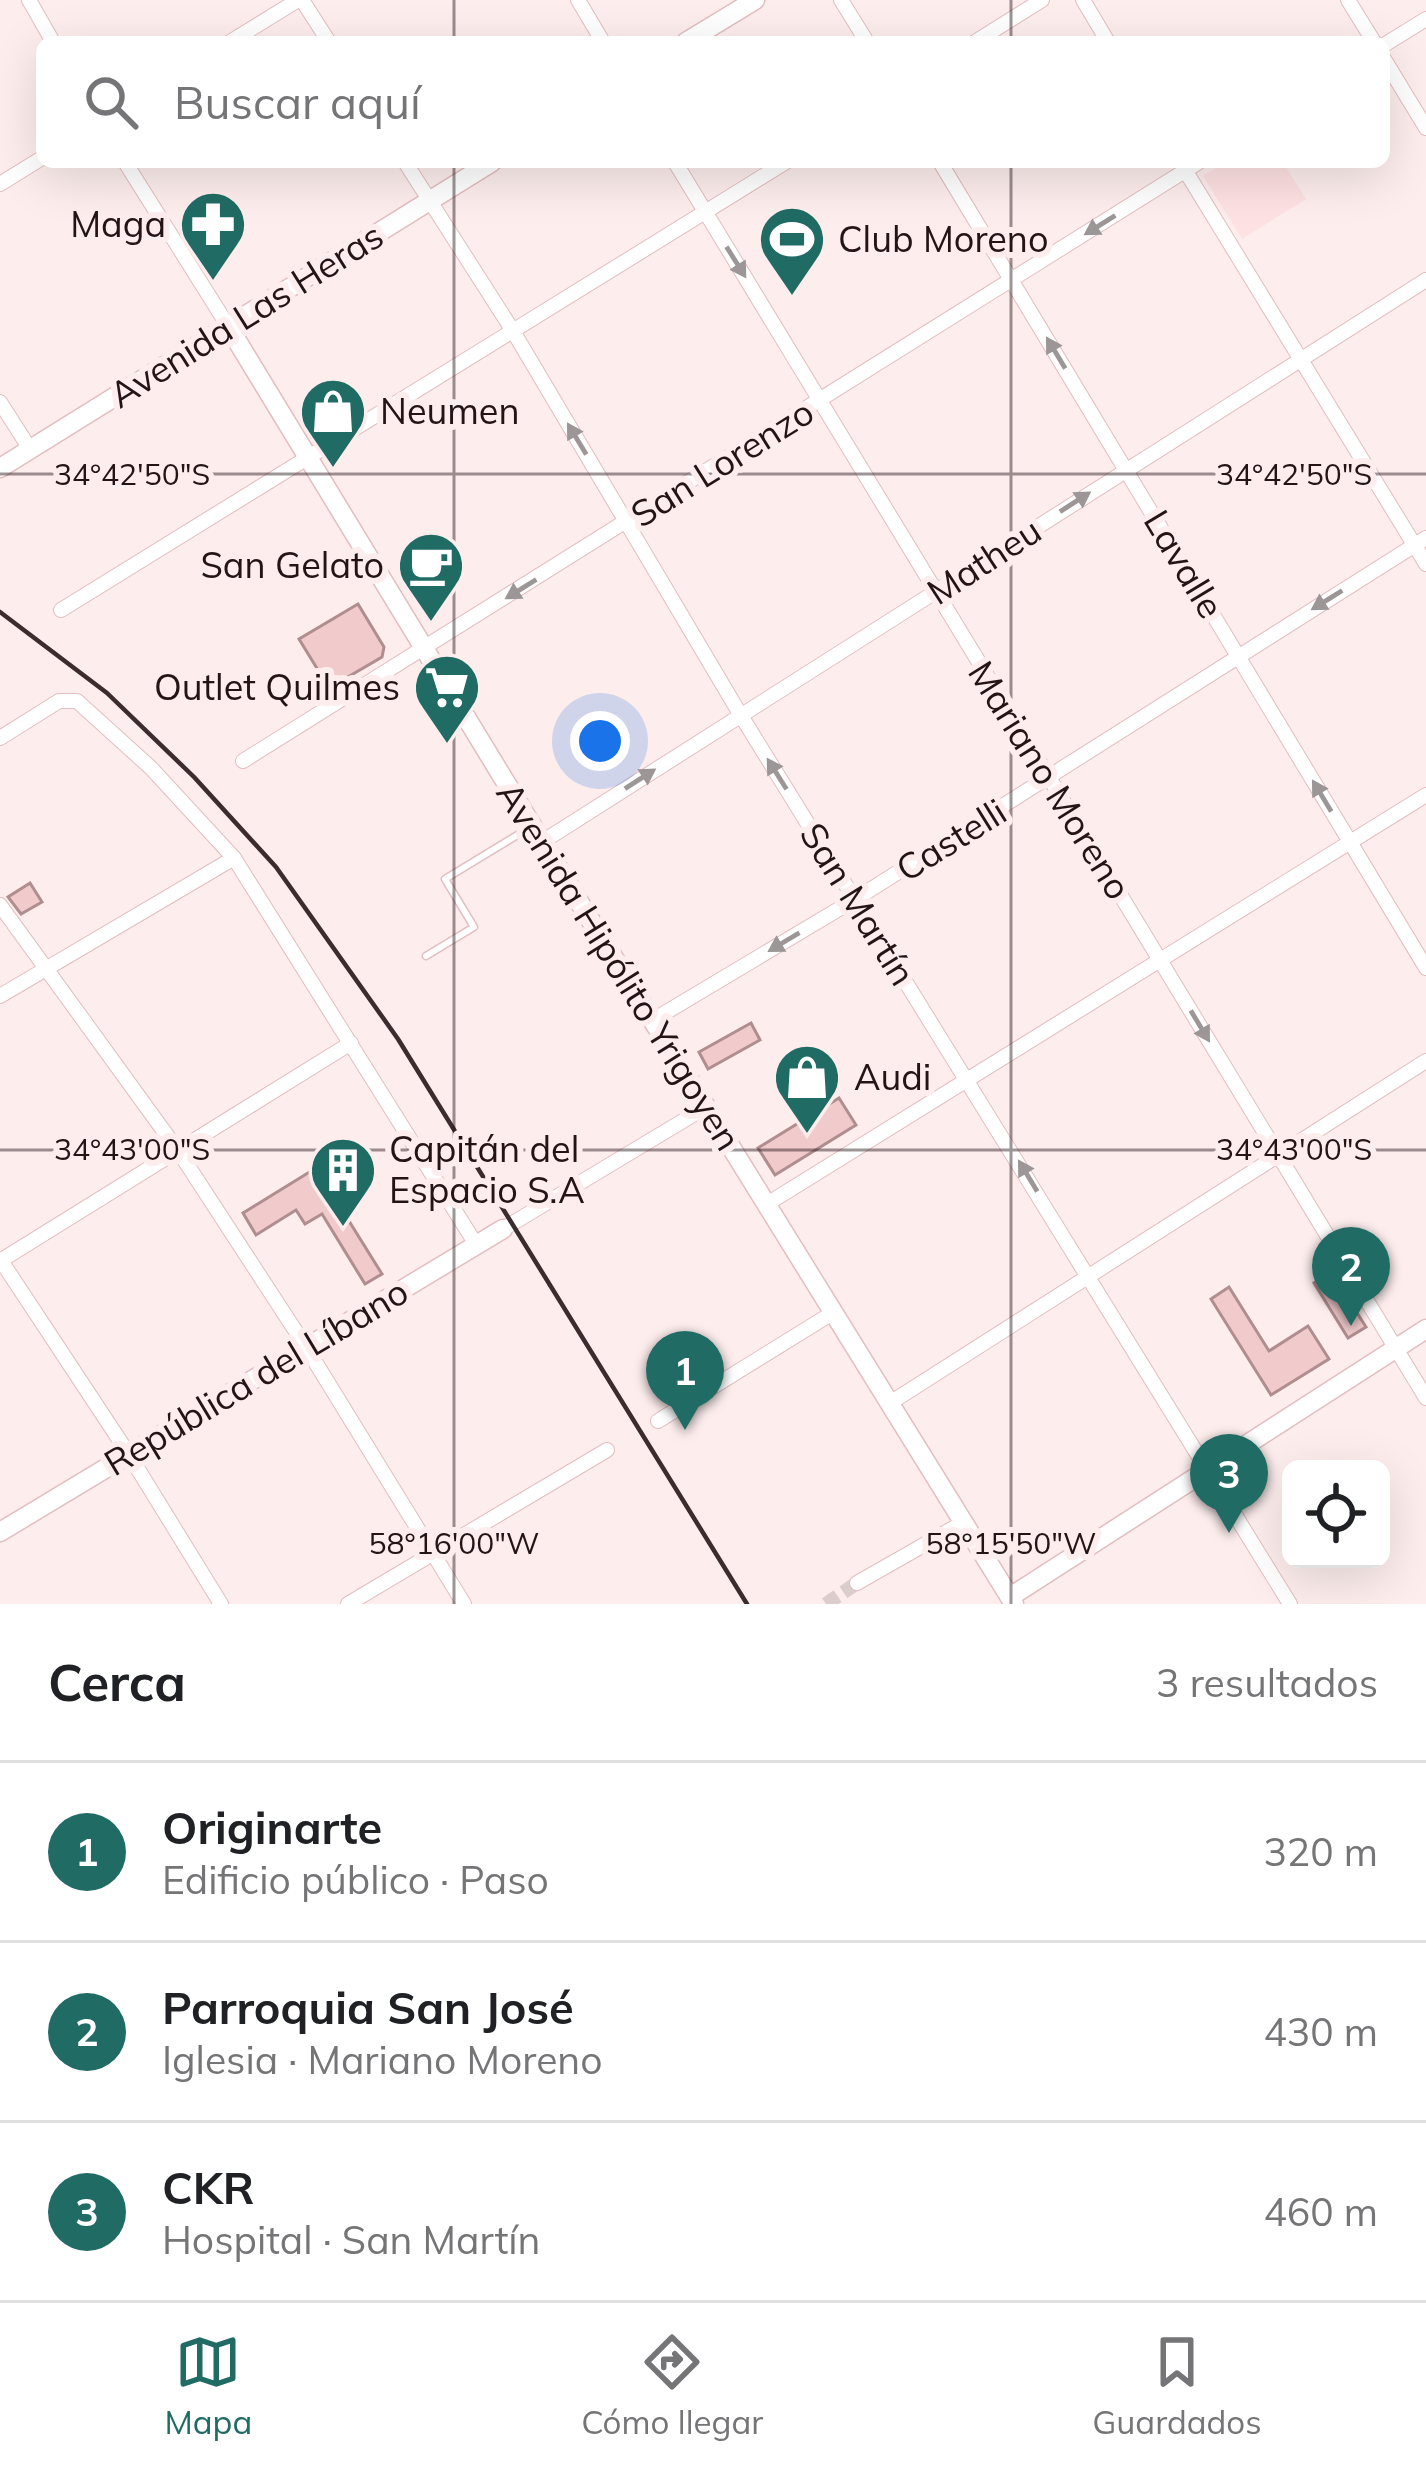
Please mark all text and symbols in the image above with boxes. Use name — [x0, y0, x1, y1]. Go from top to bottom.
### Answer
search box — [36, 36, 1390, 168]
icon: search — [78, 69, 144, 135]
text: Buscar aquí — [174, 74, 421, 130]
pharmacy icon: Maga — [178, 189, 248, 283]
place label: Maga — [70, 201, 166, 246]
sports icon: Club Moreno — [757, 204, 827, 298]
street label: Avenida Las Heras — [101, 212, 391, 417]
one-way arrow — [1084, 213, 1116, 235]
place label: Club Moreno — [838, 216, 1048, 261]
one-way arrow — [725, 245, 746, 279]
one-way arrow — [1047, 336, 1068, 370]
shop icon: Neumen — [298, 376, 368, 470]
place label: Neumen — [380, 388, 520, 433]
street label: San Lorenzo — [622, 389, 821, 536]
one-way arrow — [567, 422, 588, 456]
text: 34°42'50"S — [54, 455, 210, 493]
text: 34°42'50"S — [1216, 455, 1372, 493]
one-way arrow — [1059, 491, 1092, 513]
street label: Lavalle — [1135, 502, 1234, 626]
street label: Matheu — [918, 507, 1049, 614]
cafe icon: San Gelato — [396, 530, 466, 624]
place label: San Gelato — [200, 542, 384, 587]
one-way arrow — [504, 578, 538, 599]
one-way arrow — [1310, 589, 1344, 610]
supermarket icon: Outlet Quilmes — [412, 652, 482, 746]
street label: Mariano Moreno — [959, 652, 1142, 907]
place label: Outlet Quilmes — [154, 664, 400, 709]
your location — [570, 711, 630, 771]
one-way arrow — [767, 757, 788, 791]
one-way arrow — [623, 768, 656, 790]
street label: Avenida Hipólito Yrigoyen — [487, 773, 751, 1158]
one-way arrow — [1312, 779, 1333, 813]
street label: Castelli — [887, 788, 1014, 891]
street label: San Martín — [791, 814, 926, 993]
one-way arrow — [767, 931, 801, 952]
one-way arrow — [1189, 1009, 1210, 1043]
shop icon: Audi — [772, 1042, 842, 1136]
place label: Audi — [854, 1054, 931, 1099]
place label: Capitán del Espacio S.A — [389, 1126, 585, 1212]
text: 34°43'00"S — [54, 1130, 210, 1168]
text: 34°43'00"S — [1216, 1130, 1372, 1168]
building icon: Capitán del Espacio S.A — [308, 1135, 378, 1229]
one-way arrow — [1018, 1159, 1039, 1193]
pin: 2 — [1312, 1227, 1390, 1326]
street label: República del Líbano — [96, 1268, 416, 1485]
pin: 1 — [646, 1331, 724, 1430]
pin: 3 — [1190, 1434, 1268, 1533]
map controls — [1282, 1460, 1390, 1568]
button: locate — [1282, 1460, 1390, 1568]
text: 58°16'00"W — [369, 1524, 539, 1562]
text: 58°15'50"W — [926, 1524, 1096, 1562]
text: Cerca — [48, 1650, 186, 1714]
text: 3 resultados — [1156, 1658, 1378, 1707]
text: Originarte — [162, 1799, 382, 1855]
text: 1 — [75, 1827, 99, 1876]
text: 320 m — [1263, 1827, 1378, 1876]
text: Edificio público · Paso — [162, 1855, 549, 1904]
text: Parroquia San José — [162, 1979, 574, 2035]
text: 2 — [75, 2007, 99, 2056]
text: 430 m — [1263, 2007, 1378, 2056]
text: Iglesia · Mariano Moreno — [162, 2035, 603, 2084]
text: CKR — [162, 2159, 254, 2215]
text: 3 — [75, 2187, 99, 2236]
text: 460 m — [1263, 2187, 1378, 2236]
text: Hospital · San Martín — [162, 2215, 540, 2264]
tab: Mapa — [164, 2329, 252, 2442]
tab: Cómo llegar — [581, 2329, 763, 2442]
tab: Guardados — [1092, 2329, 1262, 2442]

